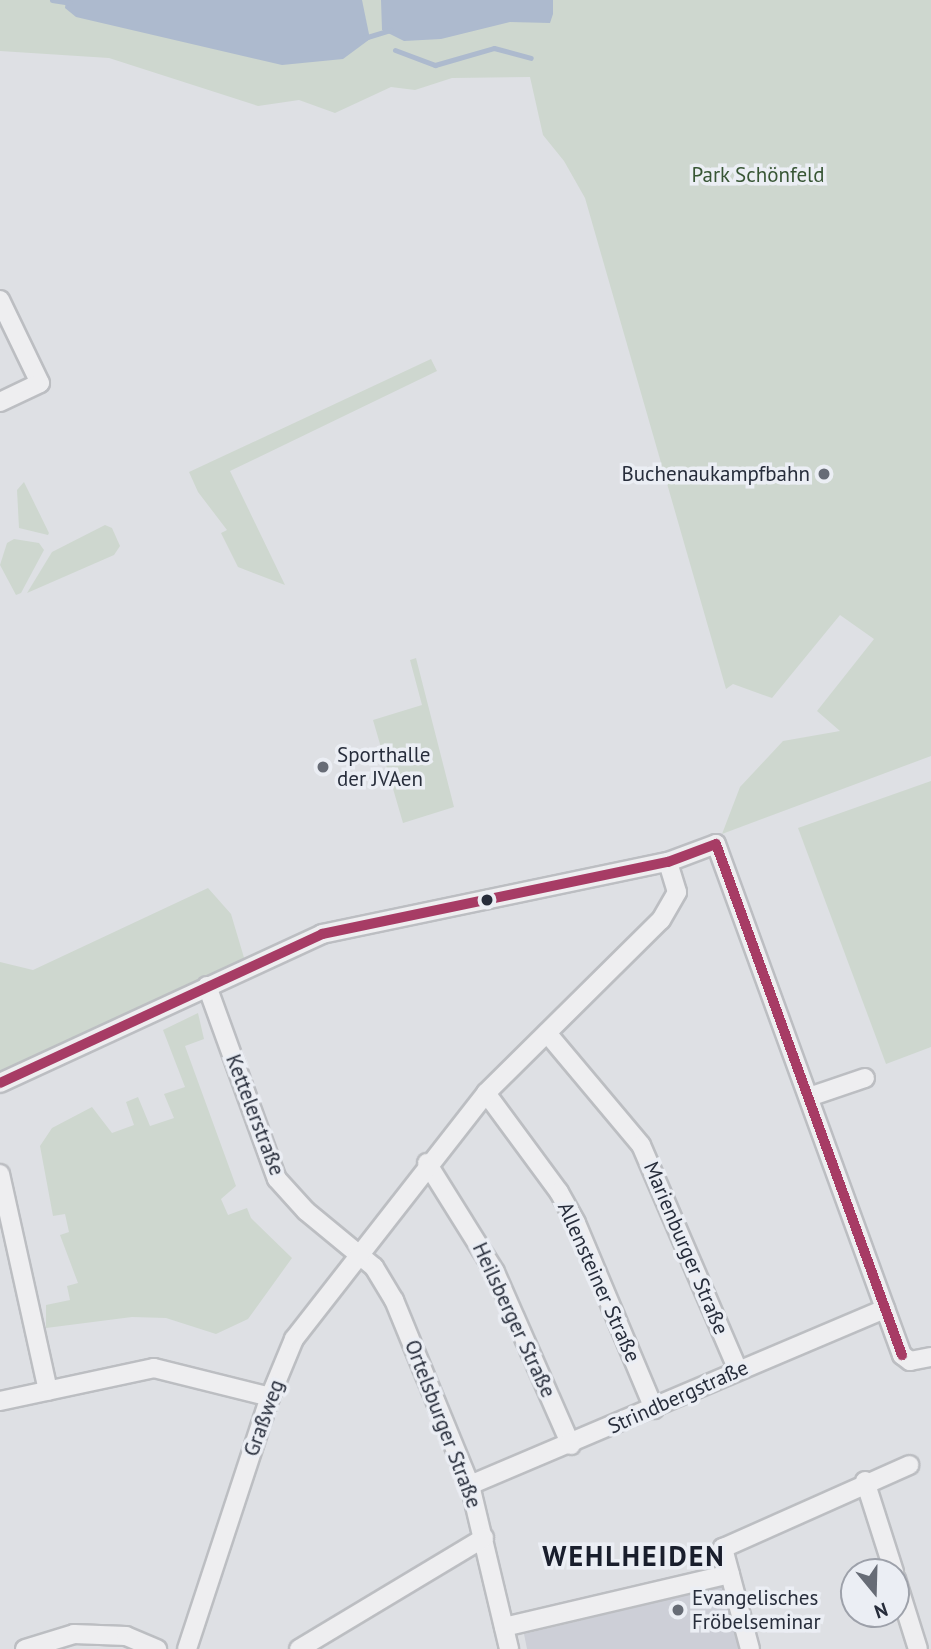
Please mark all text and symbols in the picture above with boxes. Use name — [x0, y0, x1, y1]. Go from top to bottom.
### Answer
park label: Park Schönfeld — [691, 162, 825, 188]
place label: Buchenaukampfbahn — [622, 461, 810, 487]
marker: Buchenaukampfbahn — [816, 466, 832, 482]
place label: Sporthalle der JVAen — [337, 742, 430, 792]
marker: Sporthalle der JVAen — [315, 759, 331, 775]
unlabelled marker — [480, 893, 494, 907]
street label: Kettelerstraße — [220, 1051, 290, 1179]
street label: Marienburger Straße — [638, 1158, 734, 1338]
street label: Allensteiner Straße — [552, 1198, 646, 1366]
street label: Heilsberger Straße — [467, 1238, 561, 1402]
street label: Ortelsburger Straße — [399, 1336, 487, 1512]
street label: Strindbergstraße — [604, 1355, 752, 1439]
street label: Graßweg — [239, 1376, 289, 1460]
district label: WEHLHEIDEN — [544, 1539, 724, 1573]
north arrow — [840, 1558, 910, 1628]
place label: Evangelisches Fröbelseminar — [692, 1585, 821, 1635]
text: N — [871, 1598, 891, 1624]
marker: Evangelisches Fröbelseminar — [670, 1602, 686, 1618]

